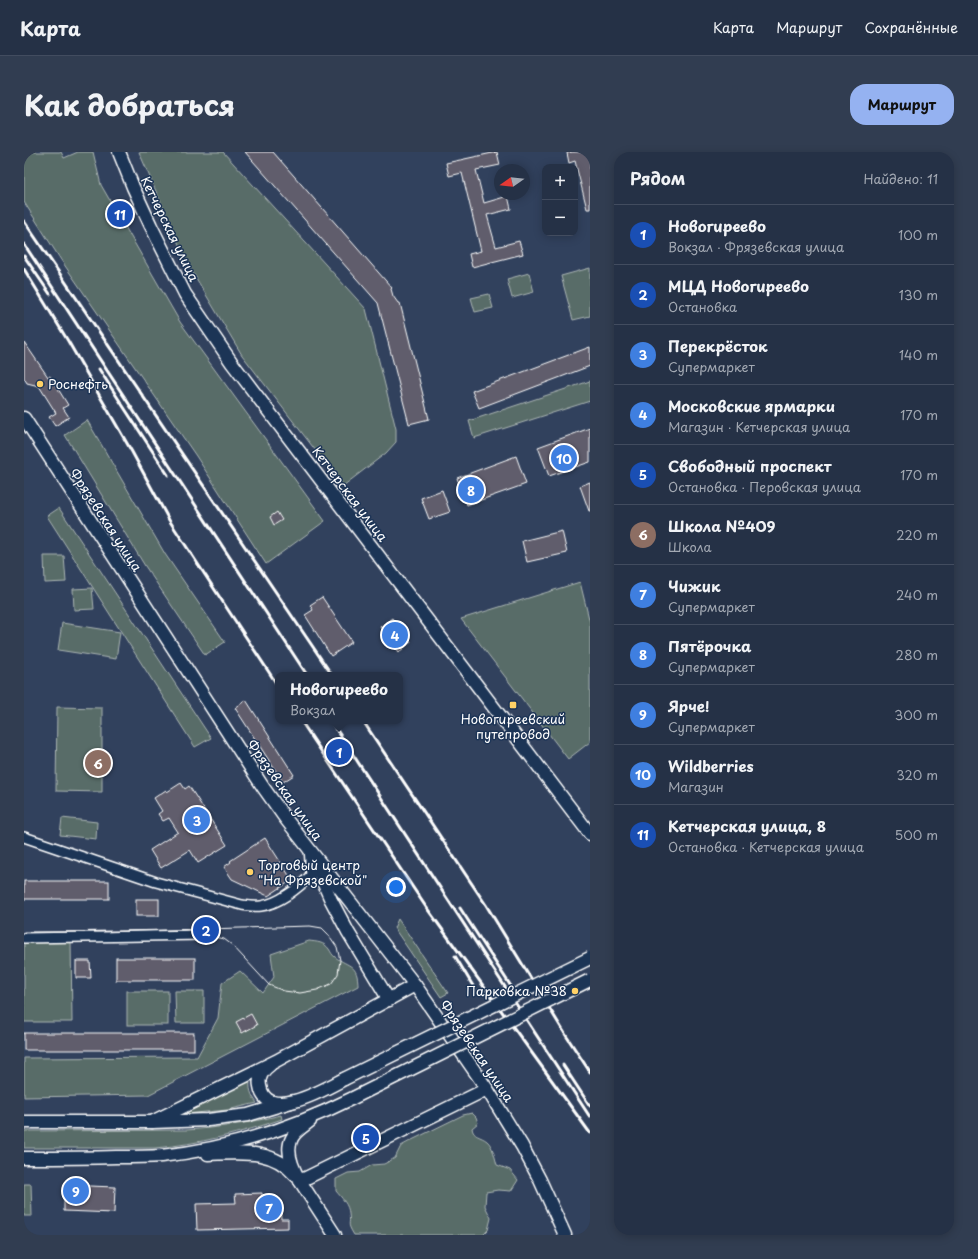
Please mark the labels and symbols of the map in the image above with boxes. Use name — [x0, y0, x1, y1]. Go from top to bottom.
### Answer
north arrow — [494, 164, 530, 200]
street label: Кетчерская улица — [137, 173, 205, 285]
pin: 11 — [107, 199, 133, 229]
place label: Роснефть — [48, 374, 108, 393]
marker: Роснефть — [35, 379, 45, 389]
street label: Кетчерская улица — [308, 442, 393, 546]
pin: 10 — [551, 443, 577, 473]
street label: Фрязевская улица — [66, 464, 147, 576]
pin: 8 — [458, 475, 484, 505]
pin: 4 — [382, 620, 408, 650]
marker: Новогиреевский путепровод — [508, 700, 518, 710]
place label: Новогиреевский путепровод — [461, 709, 565, 743]
street label: Фрязевская улица — [243, 735, 328, 845]
pin: 1 — [326, 737, 352, 767]
pin: 6 — [85, 748, 111, 778]
pin: 3 — [184, 805, 210, 835]
place label: Торговый центр "На Фрязевской" — [258, 855, 367, 889]
marker: Торговый центр "На Фрязевской" — [245, 867, 255, 877]
your location — [386, 877, 406, 897]
pin: 2 — [193, 915, 219, 945]
place label: Парковка №38 — [466, 981, 567, 1000]
marker: Парковка №38 — [570, 986, 580, 996]
street label: Фрязевская улица — [436, 996, 519, 1106]
pin: 5 — [353, 1123, 379, 1153]
pin: 9 — [63, 1176, 89, 1206]
pin: 7 — [256, 1193, 282, 1223]

